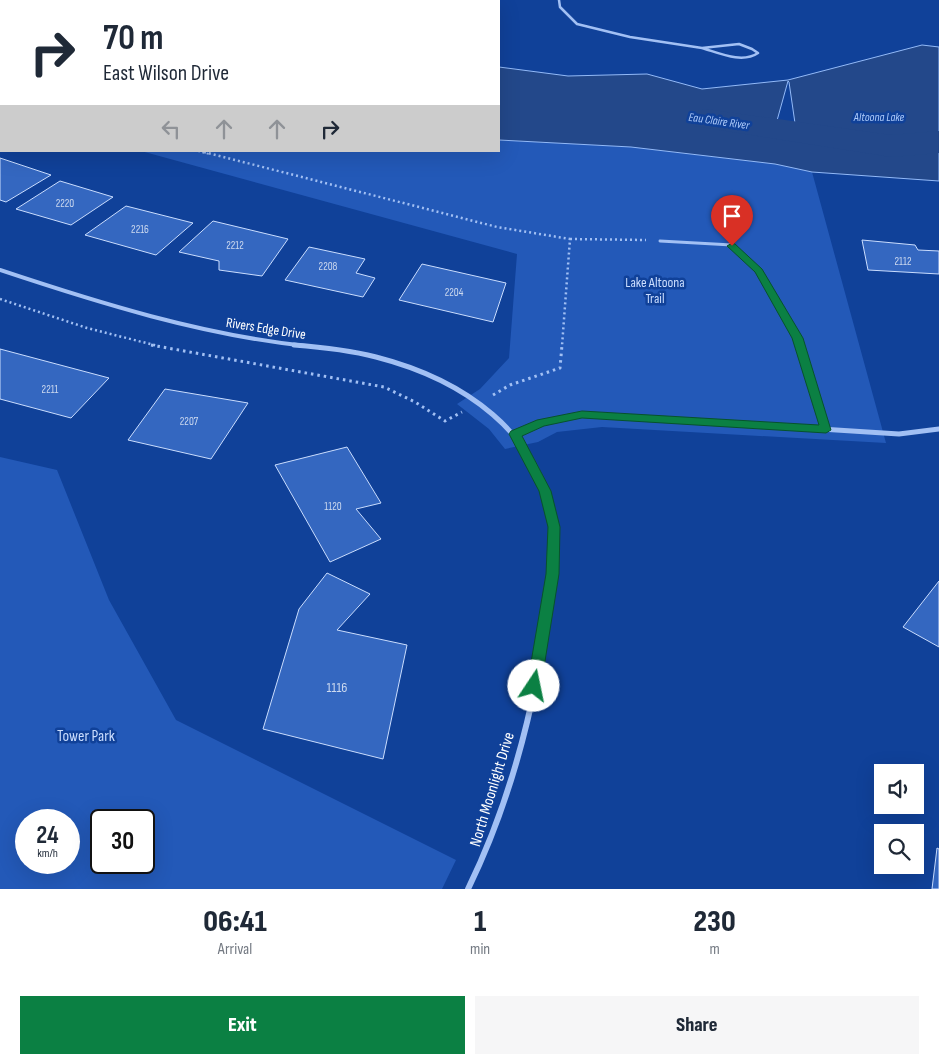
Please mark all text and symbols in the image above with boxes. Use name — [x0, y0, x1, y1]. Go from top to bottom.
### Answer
text: 70 m — [103, 17, 163, 60]
icon: right — [20, 20, 85, 85]
text: East Wilson Drive — [103, 60, 229, 87]
water label: Eau Claire River — [688, 110, 751, 133]
water label: Altoona Lake — [853, 110, 905, 125]
icon: left — [157, 115, 185, 143]
icon: ahead — [210, 115, 238, 143]
icon: ahead — [263, 115, 291, 143]
icon: right — [316, 115, 344, 143]
pin — [711, 195, 753, 246]
house number: 2220 — [56, 197, 74, 210]
icon: arrive — [718, 202, 746, 230]
house number: 2216 — [131, 223, 149, 236]
house number: 2212 — [226, 239, 244, 252]
house number: 2112 — [895, 255, 912, 268]
house number: 2208 — [319, 260, 338, 273]
park label: Lake Altoona Trail — [625, 274, 685, 307]
house number: 2204 — [445, 286, 464, 299]
street label: Rivers Edge Drive — [225, 314, 307, 343]
house number: 2211 — [42, 383, 59, 396]
house number: 2207 — [180, 415, 199, 428]
house number: 1120 — [324, 500, 342, 513]
position arrow — [507, 659, 559, 711]
house number: 1116 — [327, 679, 347, 696]
park label: Tower Park — [57, 727, 115, 746]
street label: North Moonlight Drive — [466, 730, 519, 849]
map controls — [874, 764, 924, 874]
button: sound — [874, 764, 924, 814]
speed limit sign: 30 — [90, 809, 155, 874]
text: 24 — [36, 820, 59, 851]
button: search — [874, 824, 924, 874]
text: km/h — [37, 846, 58, 861]
text: 06:41 — [203, 904, 267, 940]
text: 1 — [474, 904, 486, 940]
text: 230 — [694, 904, 736, 940]
text: Arrival — [218, 940, 252, 959]
text: min — [470, 940, 490, 959]
text: m — [709, 940, 720, 959]
button: Exit — [20, 996, 465, 1054]
button: Share — [475, 996, 919, 1054]

